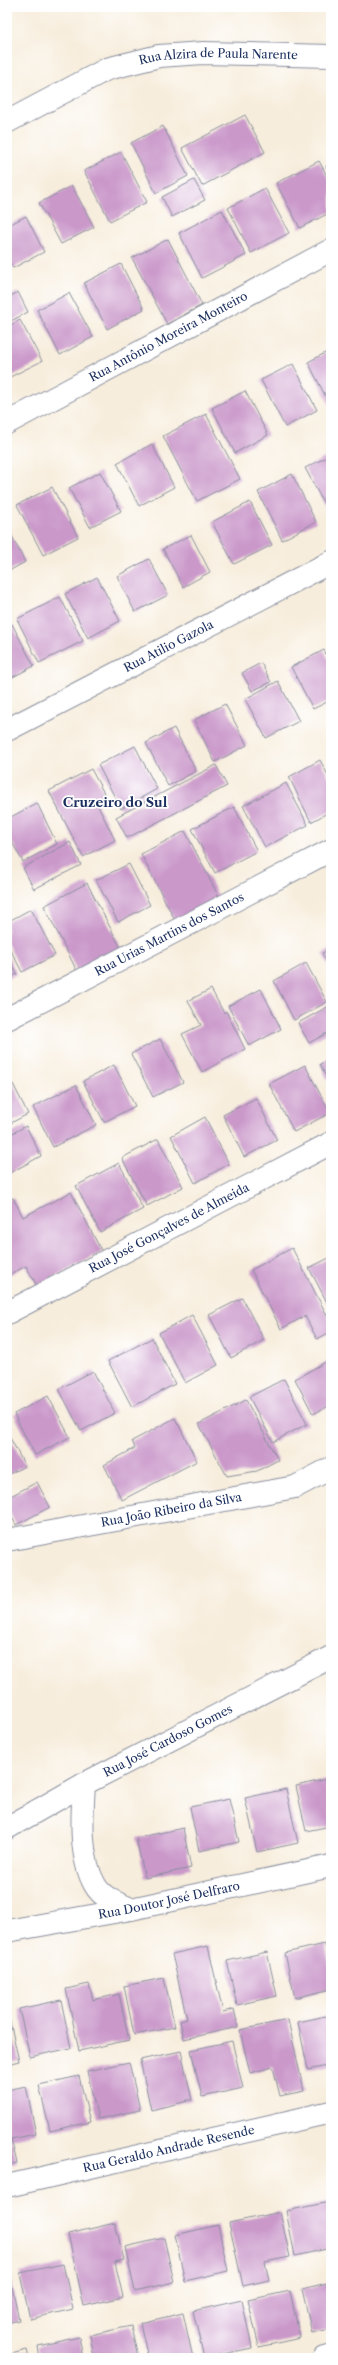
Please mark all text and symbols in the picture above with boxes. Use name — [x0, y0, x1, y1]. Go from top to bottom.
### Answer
street label: Rua Alzira de Paula Narente — [137, 45, 298, 68]
street label: Rua Antônio Moreira Monteiro — [86, 288, 250, 385]
street label: Rua Atilio Gazola — [121, 616, 216, 675]
district label: Cruzeiro do Sul — [63, 794, 168, 810]
street label: Rua Urias Martins dos Santos — [92, 889, 246, 979]
street label: Rua José Gonçalves de Almeida — [86, 1179, 252, 1276]
street label: Rua João Ribeiro da Silva — [99, 1489, 243, 1530]
street label: Rua José Cardoso Gomes — [100, 1701, 235, 1780]
street label: Rua Doutor José Delfraro — [97, 1878, 241, 1922]
street label: Rua Geraldo Andrade Resende — [81, 2122, 256, 2175]

